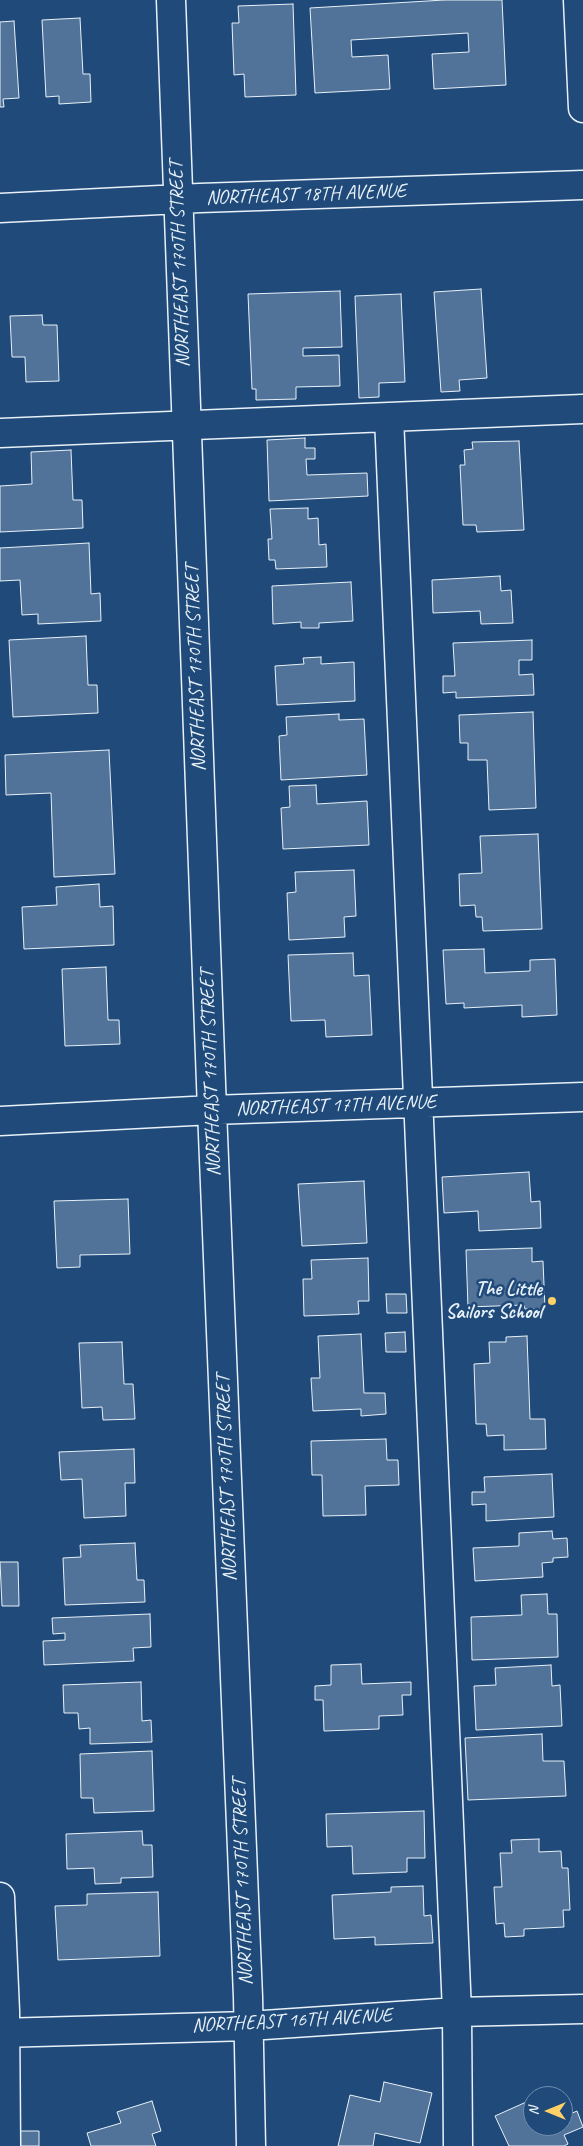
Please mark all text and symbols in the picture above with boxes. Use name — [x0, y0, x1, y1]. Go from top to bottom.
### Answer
street label: NORTHEAST 170TH STREET — [164, 160, 196, 368]
street label: NORTHEAST 18TH AVENUE — [206, 180, 406, 210]
street label: NORTHEAST 170TH STREET — [180, 564, 212, 772]
street label: NORTHEAST 170TH STREET — [195, 969, 227, 1177]
street label: NORTHEAST 17TH AVENUE — [236, 1091, 436, 1121]
place label: The Little Sailors School — [446, 1278, 542, 1325]
marker: The Little Sailors School — [546, 1295, 558, 1307]
street label: NORTHEAST 170TH STREET — [211, 1374, 243, 1582]
street label: NORTHEAST 170TH STREET — [227, 1778, 259, 1986]
street label: NORTHEAST 16TH AVENUE — [191, 2004, 393, 2038]
north arrow — [523, 2086, 573, 2136]
text: N — [525, 2107, 542, 2115]

